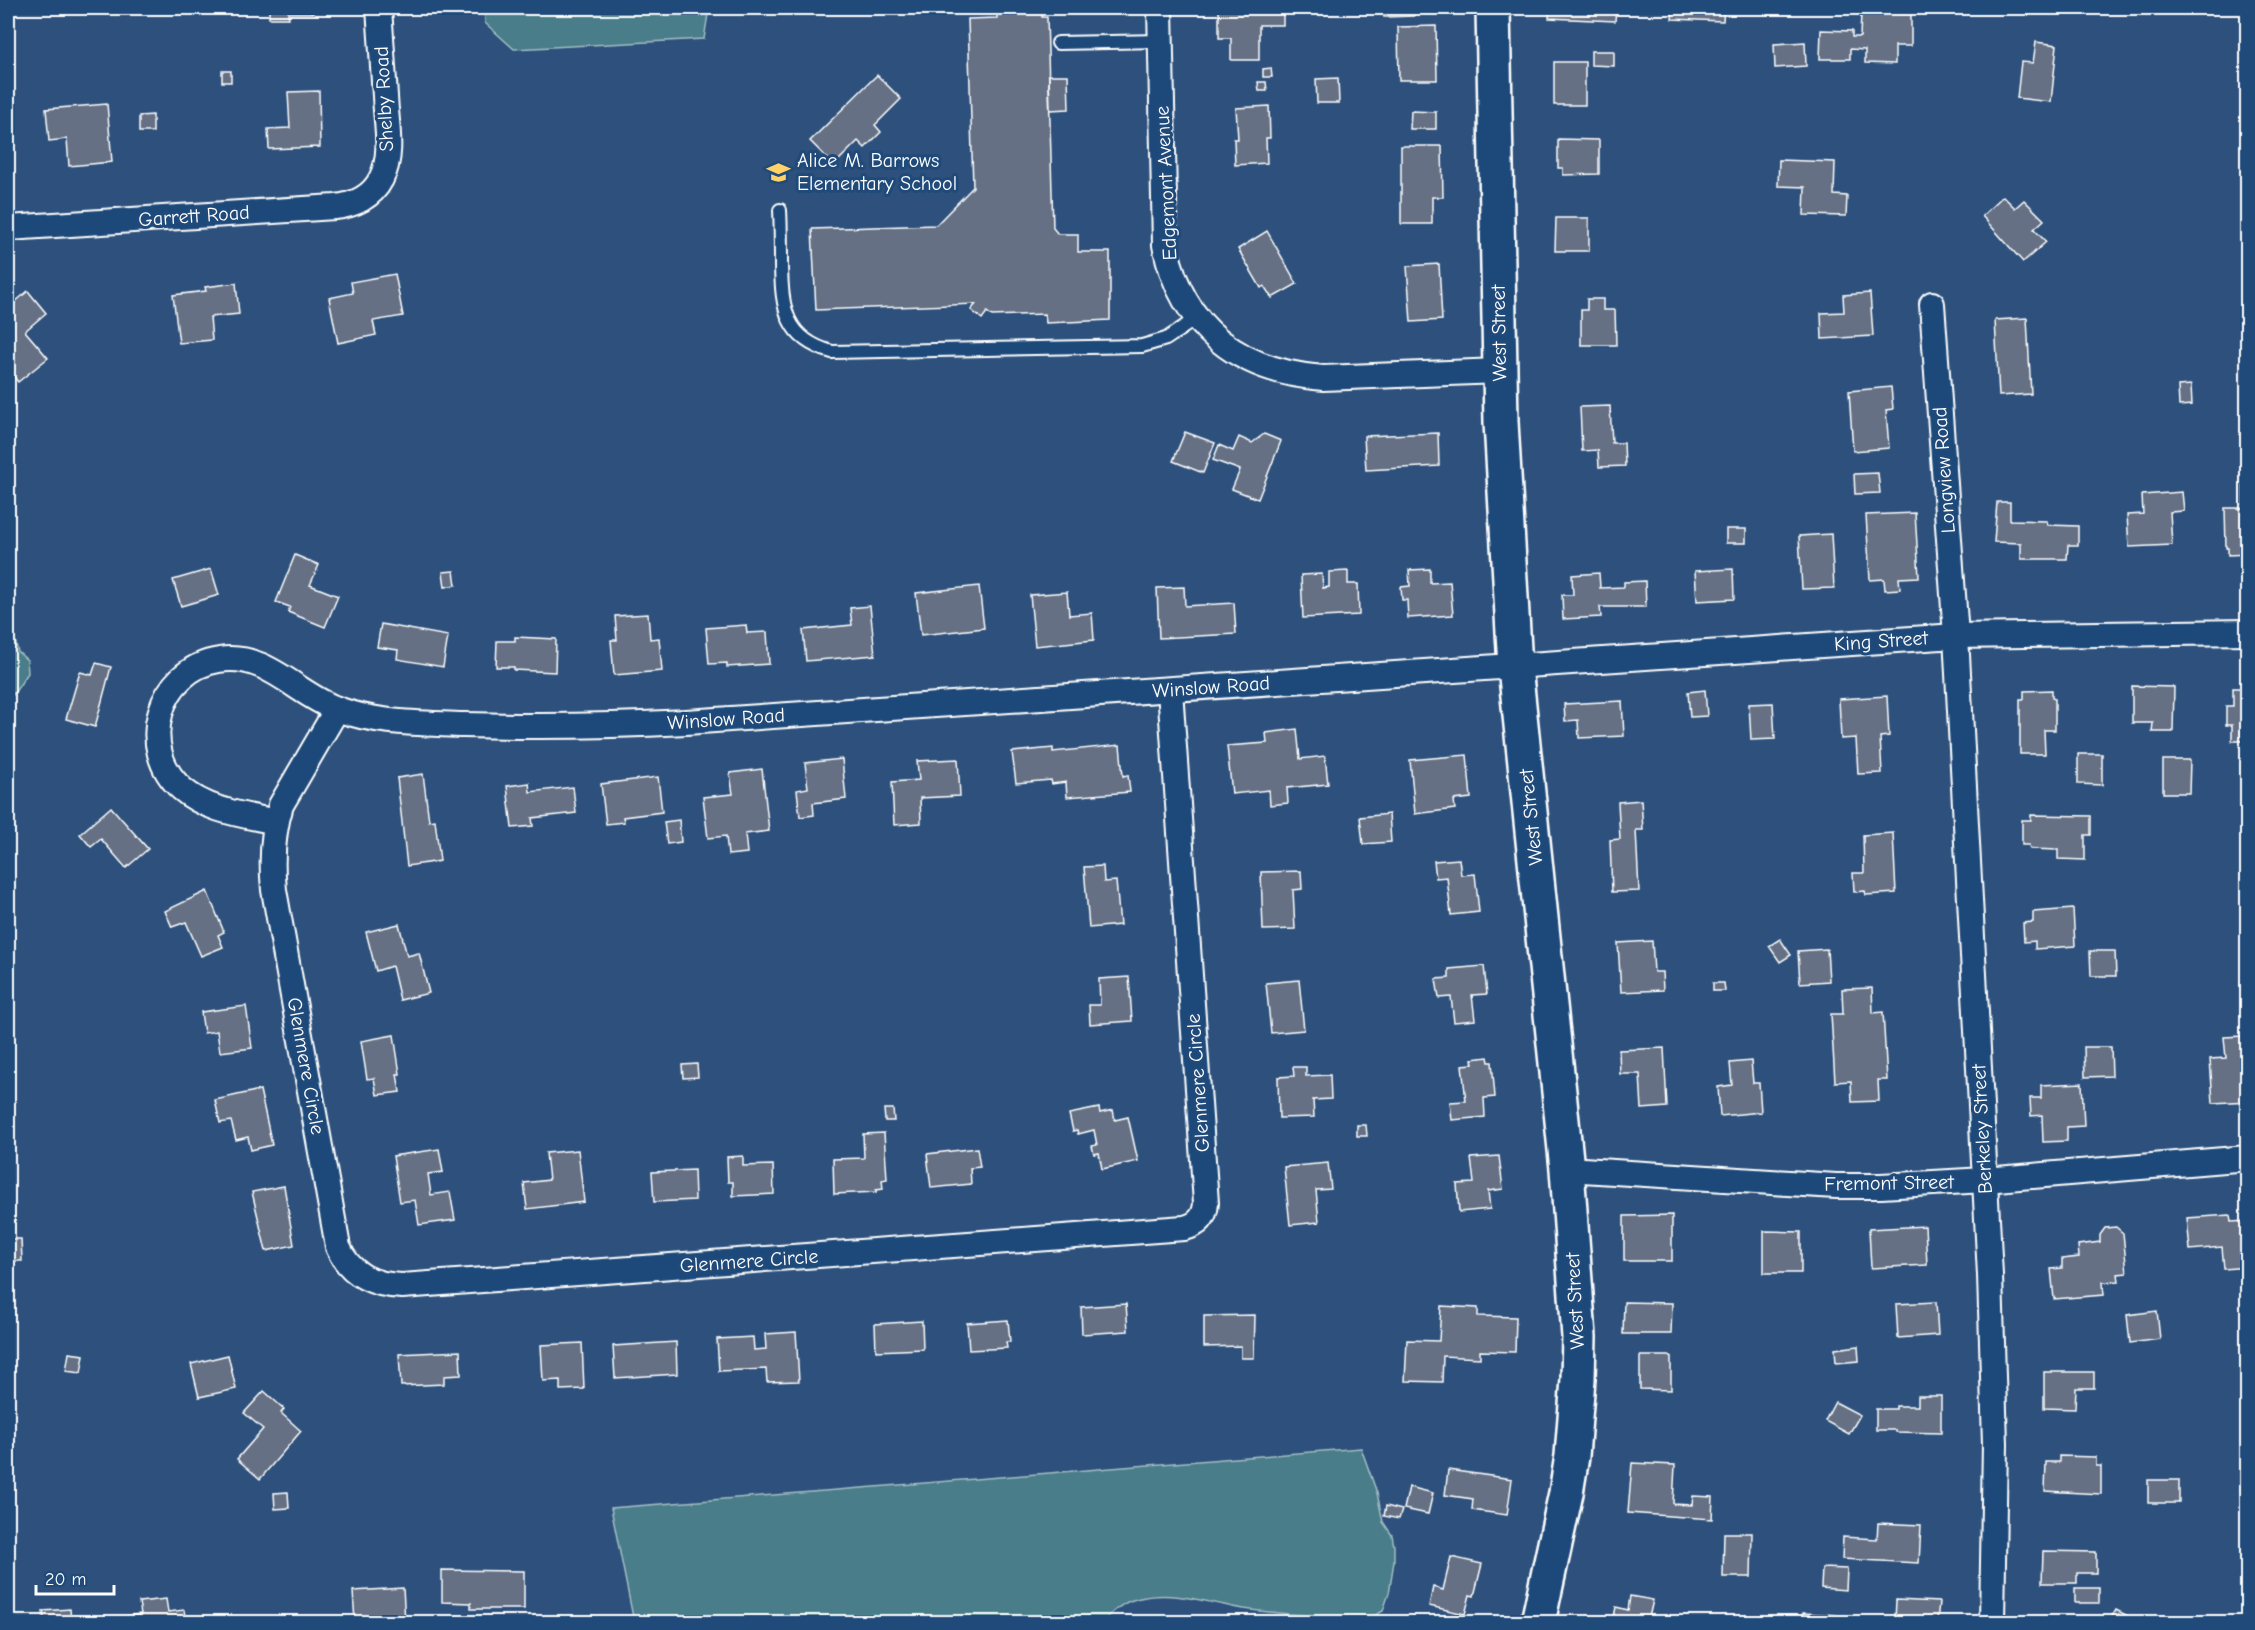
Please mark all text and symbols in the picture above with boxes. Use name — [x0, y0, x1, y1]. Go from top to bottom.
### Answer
street label: Shelby Road — [370, 46, 398, 152]
street label: Edgemont Avenue — [1150, 105, 1182, 261]
place label: Alice M. Barrows Elementary School — [797, 149, 957, 195]
school or university icon: Alice M. Barrows Elementary School — [766, 159, 792, 185]
street label: Garrett Road — [138, 201, 250, 231]
street label: West Street — [1487, 283, 1511, 382]
street label: Longview Road — [1928, 406, 1960, 534]
street label: King Street — [1833, 626, 1930, 656]
street label: Winslow Road — [1151, 671, 1271, 703]
street label: Winslow Road — [666, 703, 786, 735]
street label: West Street — [1514, 766, 1547, 866]
street label: Glenmere Circle — [283, 996, 329, 1136]
street label: Glenmere Circle — [1182, 1013, 1214, 1153]
street label: Berkeley Street — [1967, 1062, 1997, 1194]
street label: Fremont Street — [1824, 1170, 1955, 1196]
street label: Glenmere Circle — [679, 1245, 819, 1277]
street label: West Street — [1561, 1251, 1589, 1350]
scale bar — [36, 1558, 114, 1596]
text: 20 m — [45, 1569, 86, 1590]

